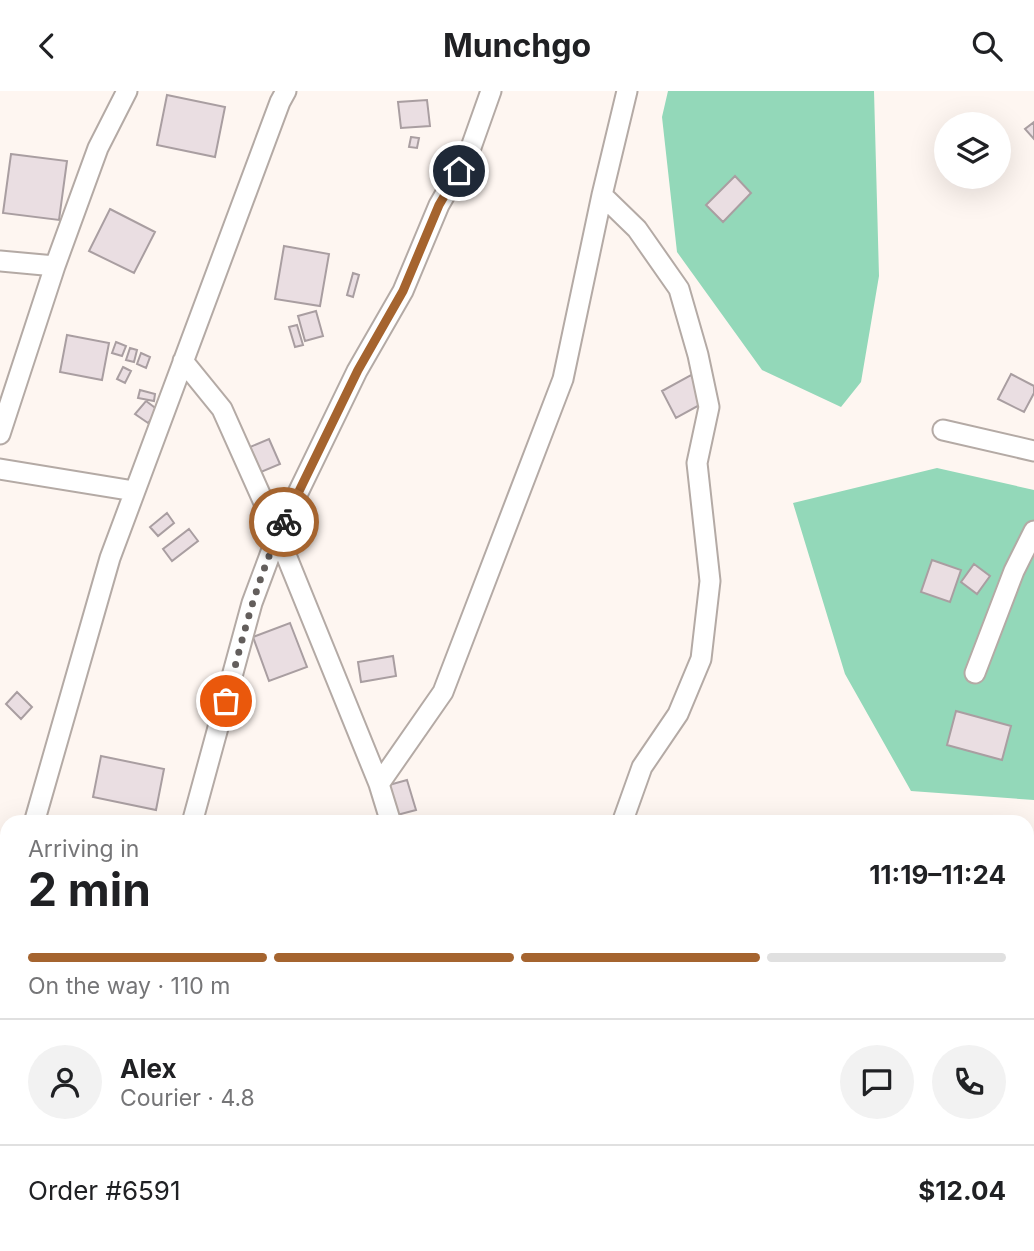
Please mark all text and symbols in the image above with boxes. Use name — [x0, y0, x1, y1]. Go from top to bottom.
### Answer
text: Munchgo — [443, 26, 591, 65]
icon: back — [28, 27, 66, 65]
icon: search — [968, 27, 1006, 65]
map controls — [934, 112, 1011, 189]
button: layers — [934, 112, 1011, 189]
pin — [429, 141, 489, 201]
icon: home — [440, 152, 478, 190]
courier — [249, 487, 319, 557]
icon: bike — [265, 503, 303, 541]
pin — [196, 671, 256, 731]
icon: bag — [207, 682, 245, 720]
text: Arriving in — [28, 835, 139, 863]
text: 11:19–11:24 — [869, 859, 1006, 890]
text: 2 min — [28, 861, 151, 917]
text: On the way · 110 m — [28, 972, 230, 1000]
button: person — [28, 1045, 102, 1119]
button: chat — [840, 1045, 914, 1119]
button: phone — [932, 1045, 1006, 1119]
text: Alex — [120, 1053, 177, 1084]
text: Courier · 4.8 — [120, 1084, 255, 1112]
text: Order #6591 — [28, 1175, 181, 1206]
text: $12.04 — [918, 1175, 1006, 1206]

